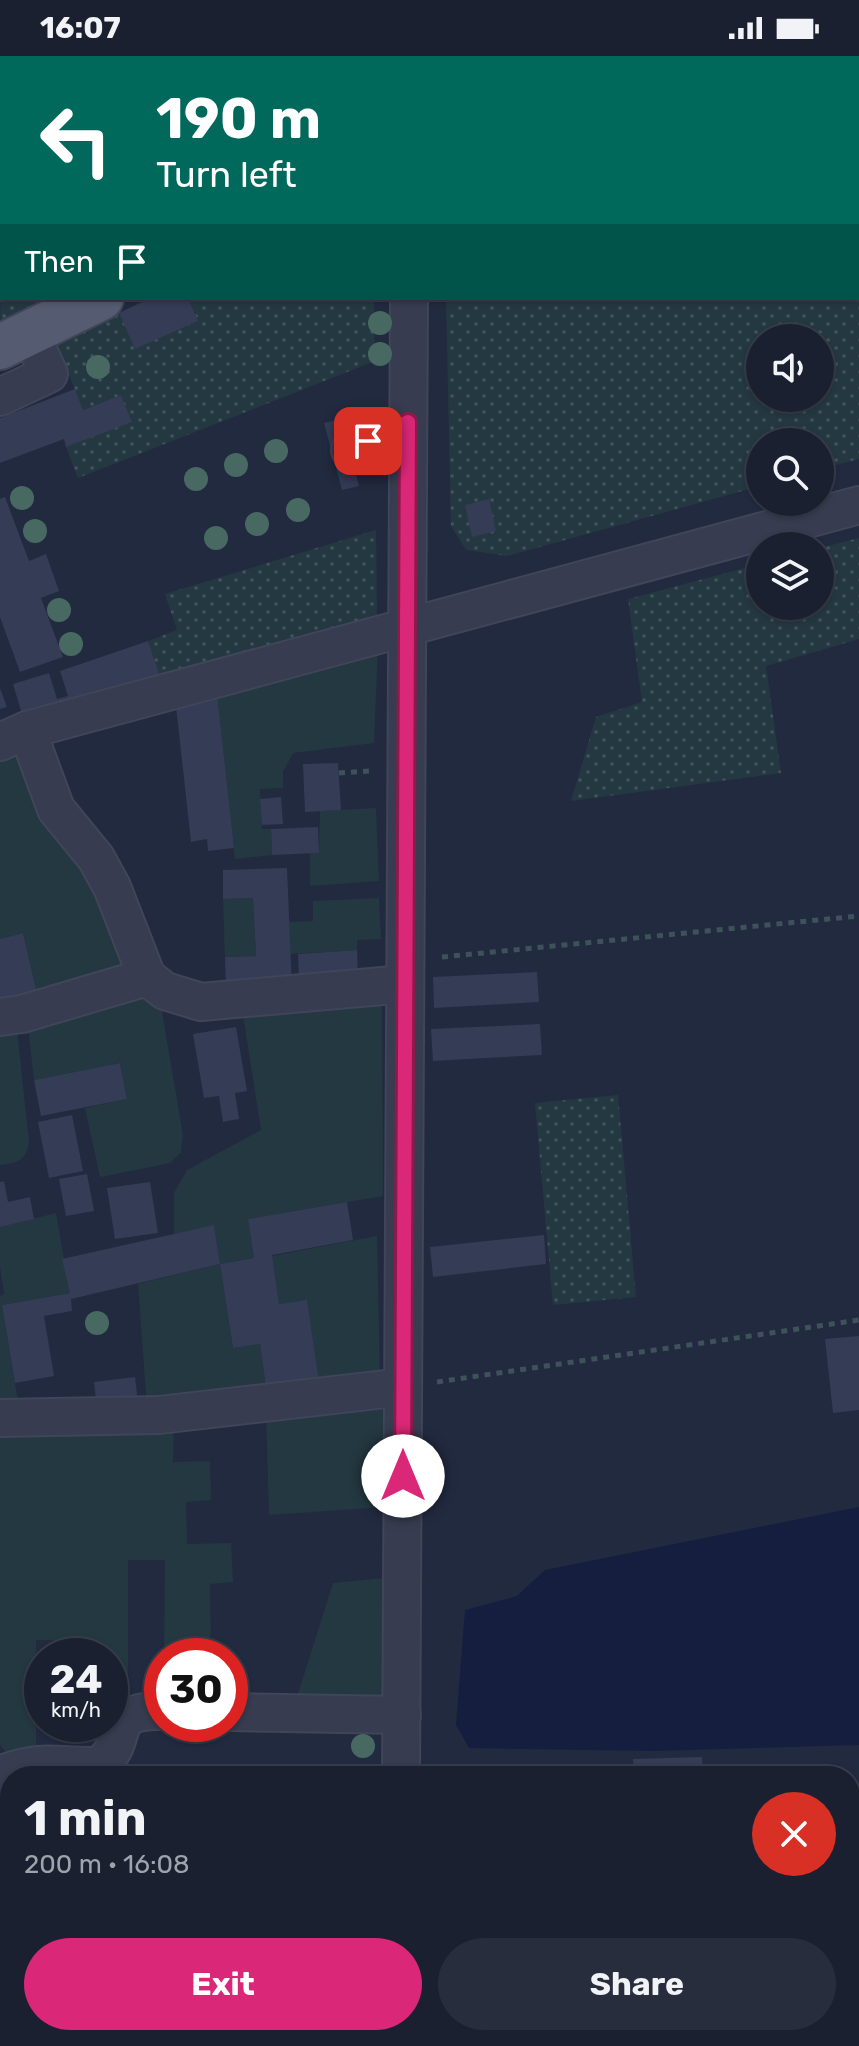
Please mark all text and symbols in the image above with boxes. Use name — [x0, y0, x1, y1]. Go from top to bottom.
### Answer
text: 16:07 — [40, 10, 121, 46]
text: 190 m — [156, 86, 321, 152]
icon: left — [24, 88, 128, 192]
text: Turn left — [156, 153, 297, 196]
icon: arrive — [110, 240, 154, 284]
text: Then — [24, 244, 94, 280]
map controls — [746, 324, 834, 620]
button: sound — [746, 324, 834, 412]
pin — [334, 407, 402, 475]
icon: arrive — [346, 419, 390, 463]
button: search — [746, 428, 834, 516]
button: layers — [746, 532, 834, 620]
position arrow — [361, 1434, 445, 1518]
speed limit sign: 30 — [144, 1638, 248, 1742]
text: 24 — [49, 1656, 103, 1703]
text: km/h — [51, 1698, 101, 1722]
text: 1 min — [24, 1790, 147, 1847]
button: close — [752, 1792, 836, 1876]
text: 200 m · 16:08 — [24, 1849, 190, 1880]
button: Exit — [24, 1938, 422, 2030]
button: Share — [438, 1938, 836, 2030]

